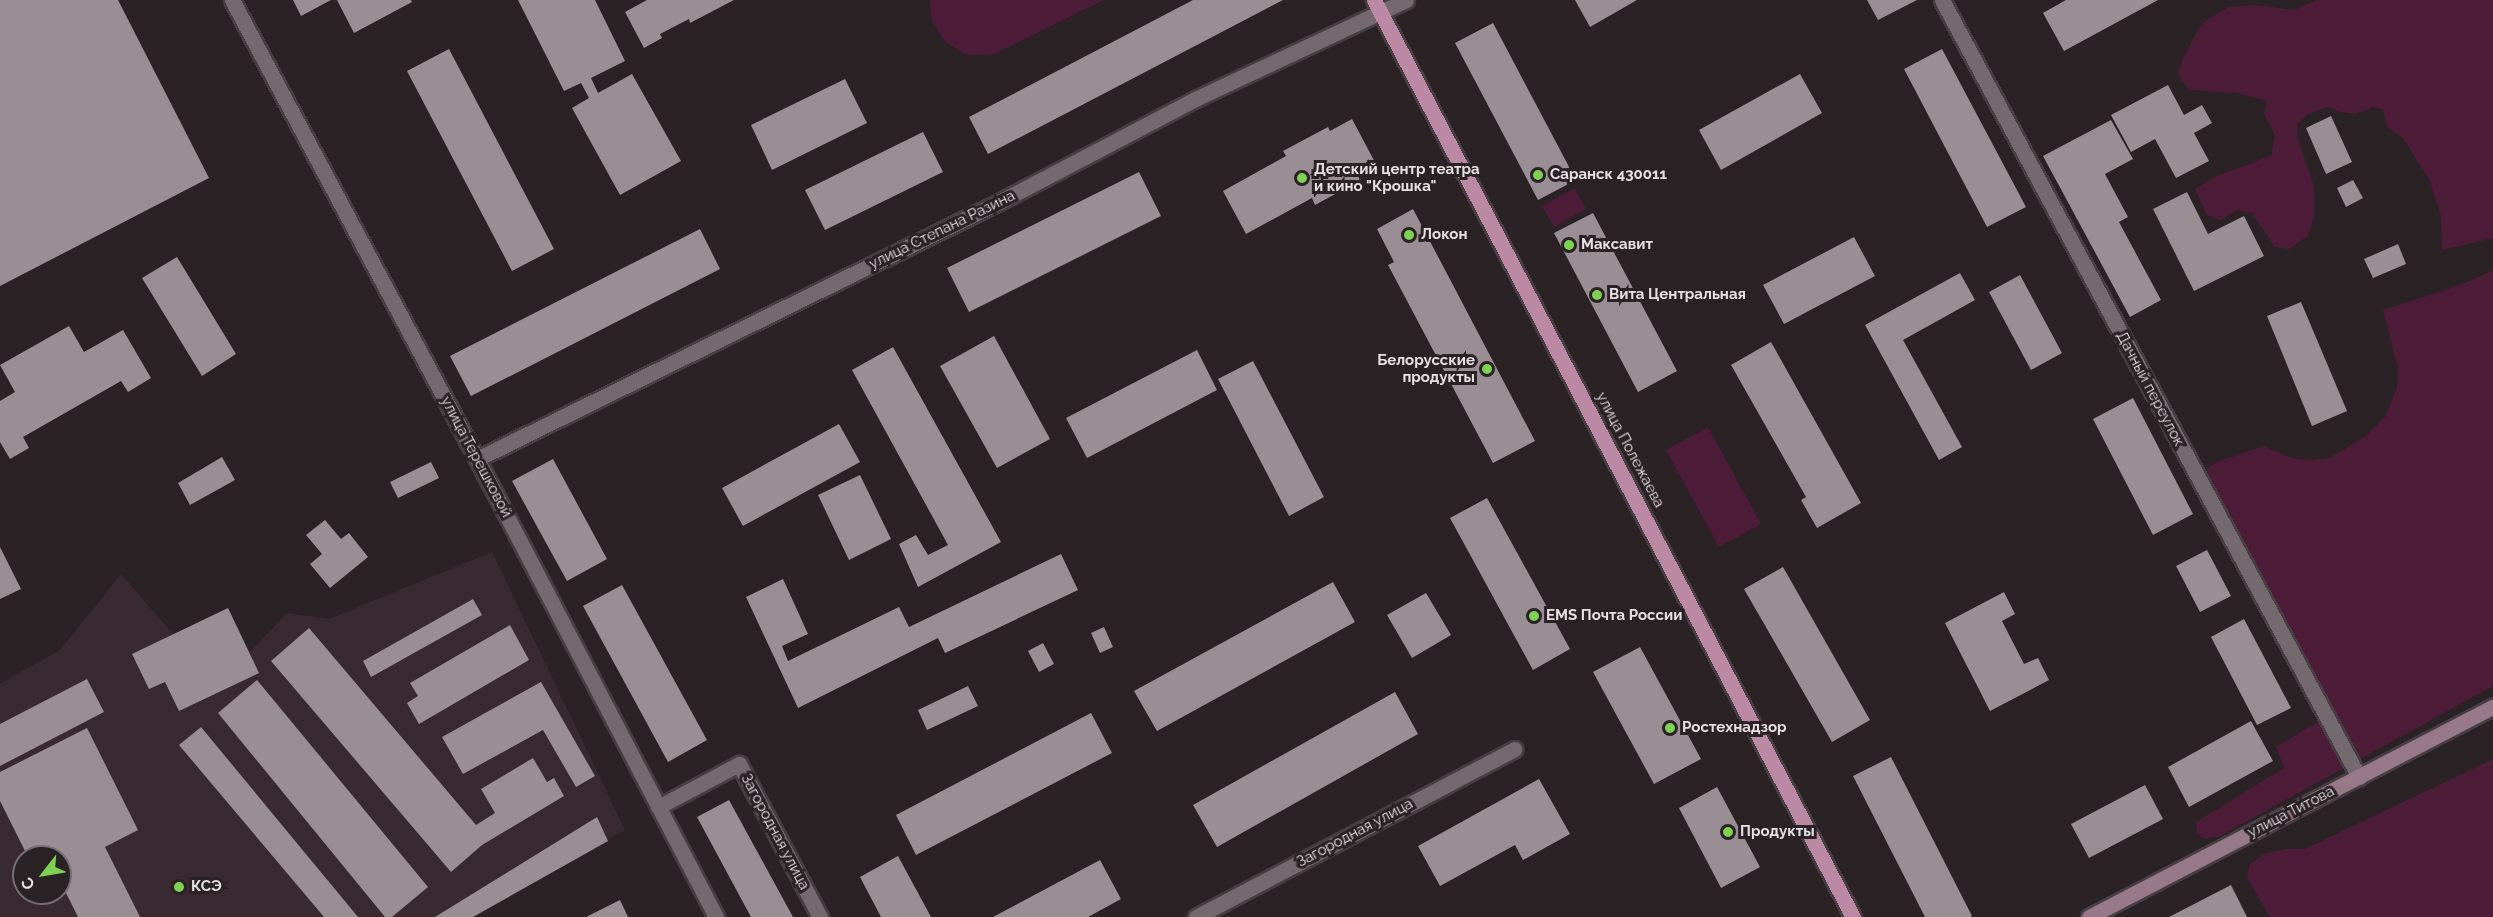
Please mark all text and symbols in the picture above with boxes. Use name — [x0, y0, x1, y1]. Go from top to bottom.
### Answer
place label: Детский центр театра и кино "Крошка" — [1314, 160, 1480, 195]
place label: Саранск 430011 — [1550, 166, 1667, 184]
marker: Саранск 430011 — [1531, 168, 1545, 182]
marker: Детский центр театра и кино "Крошка" — [1295, 171, 1309, 185]
street label: улица Степана Разина — [866, 187, 1018, 273]
place label: Локон — [1421, 226, 1467, 244]
marker: Локон — [1402, 228, 1416, 242]
place label: Максавит — [1581, 236, 1653, 254]
marker: Максавит — [1562, 238, 1576, 252]
place label: Вита Центральная — [1609, 286, 1746, 304]
marker: Вита Центральная — [1590, 288, 1604, 302]
street label: Дачный переулок — [2112, 329, 2188, 449]
place label: Белорусские продукты — [1377, 351, 1475, 386]
marker: Белорусские продукты — [1480, 362, 1494, 376]
street label: улица Полежаева — [1592, 389, 1668, 511]
street label: улица Терешковой — [436, 393, 516, 521]
place label: EMS Почта России — [1546, 607, 1682, 625]
marker: EMS Почта России — [1527, 609, 1541, 623]
place label: Ростехнадзор — [1682, 719, 1786, 737]
marker: Ростехнадзор — [1663, 721, 1677, 735]
street label: Загородная улица — [737, 771, 813, 893]
street label: улица Титова — [2244, 782, 2338, 842]
street label: Загородная улица — [1294, 795, 1416, 871]
place label: Продукты — [1740, 823, 1815, 841]
marker: Продукты — [1721, 825, 1735, 839]
north arrow — [12, 845, 72, 905]
text: С — [17, 874, 39, 893]
place label: КСЭ — [191, 878, 222, 896]
marker: КСЭ — [172, 880, 186, 894]

